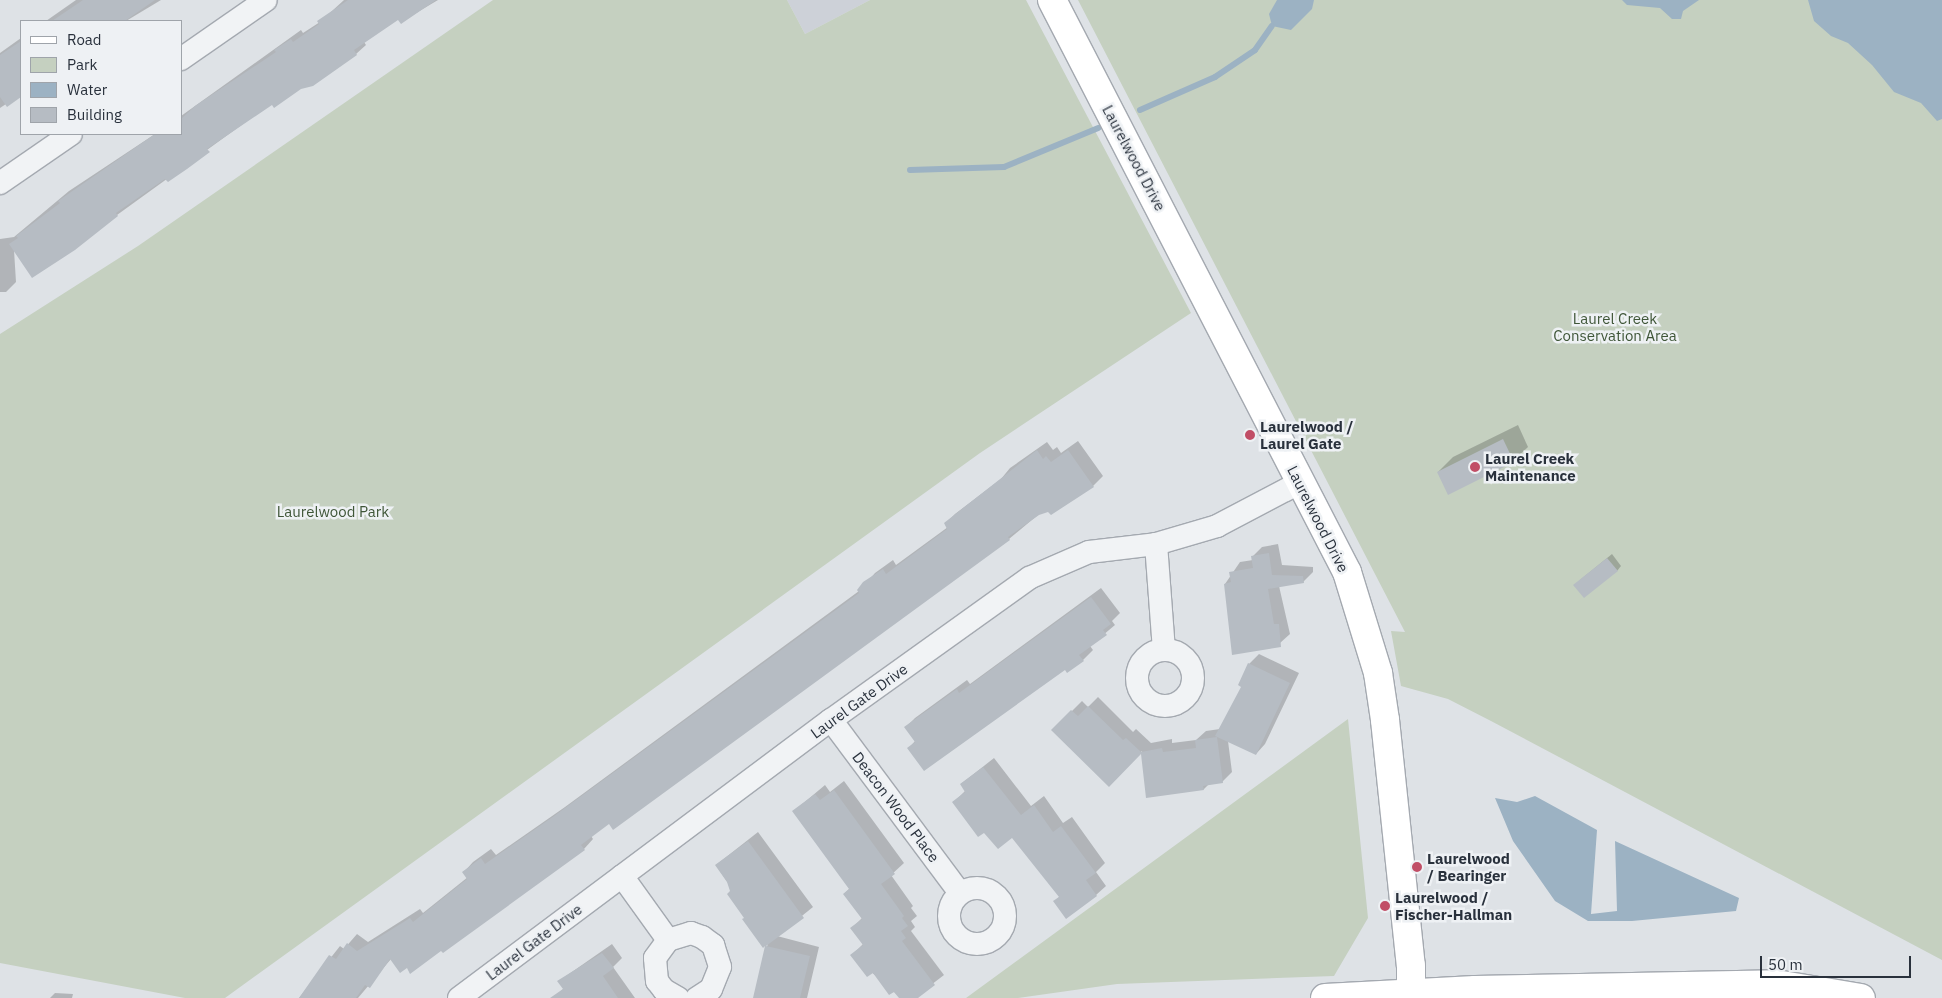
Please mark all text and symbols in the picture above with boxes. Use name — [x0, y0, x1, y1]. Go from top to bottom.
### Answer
legend — [20, 20, 182, 135]
text: Road — [67, 30, 102, 49]
text: Park — [67, 55, 97, 74]
text: Water — [67, 80, 107, 99]
street label: Laurelwood Drive — [1099, 102, 1169, 214]
text: Building — [67, 105, 122, 124]
park label: Laurel Creek Conservation Area — [1553, 309, 1677, 344]
place label: Laurelwood / Laurel Gate — [1260, 417, 1353, 452]
marker: Laurelwood / Laurel Gate — [1244, 429, 1256, 441]
place label: Laurel Creek Maintenance — [1485, 449, 1576, 484]
marker: Laurel Creek Maintenance — [1469, 461, 1481, 473]
street label: Laurelwood Drive — [1283, 463, 1353, 575]
park label: Laurelwood Park — [277, 503, 389, 521]
street label: Laurel Gate Drive — [807, 660, 911, 742]
street label: Deacon Wood Place — [849, 748, 943, 866]
place label: Laurelwood / Bearinger — [1427, 849, 1510, 884]
marker: Laurelwood / Bearinger — [1411, 861, 1423, 873]
place label: Laurelwood / Fischer-Hallman — [1395, 888, 1512, 923]
street label: Laurel Gate Drive — [482, 900, 586, 984]
marker: Laurelwood / Fischer-Hallman — [1379, 900, 1391, 912]
scale bar — [1762, 946, 1913, 978]
text: 50 m — [1768, 955, 1803, 974]

